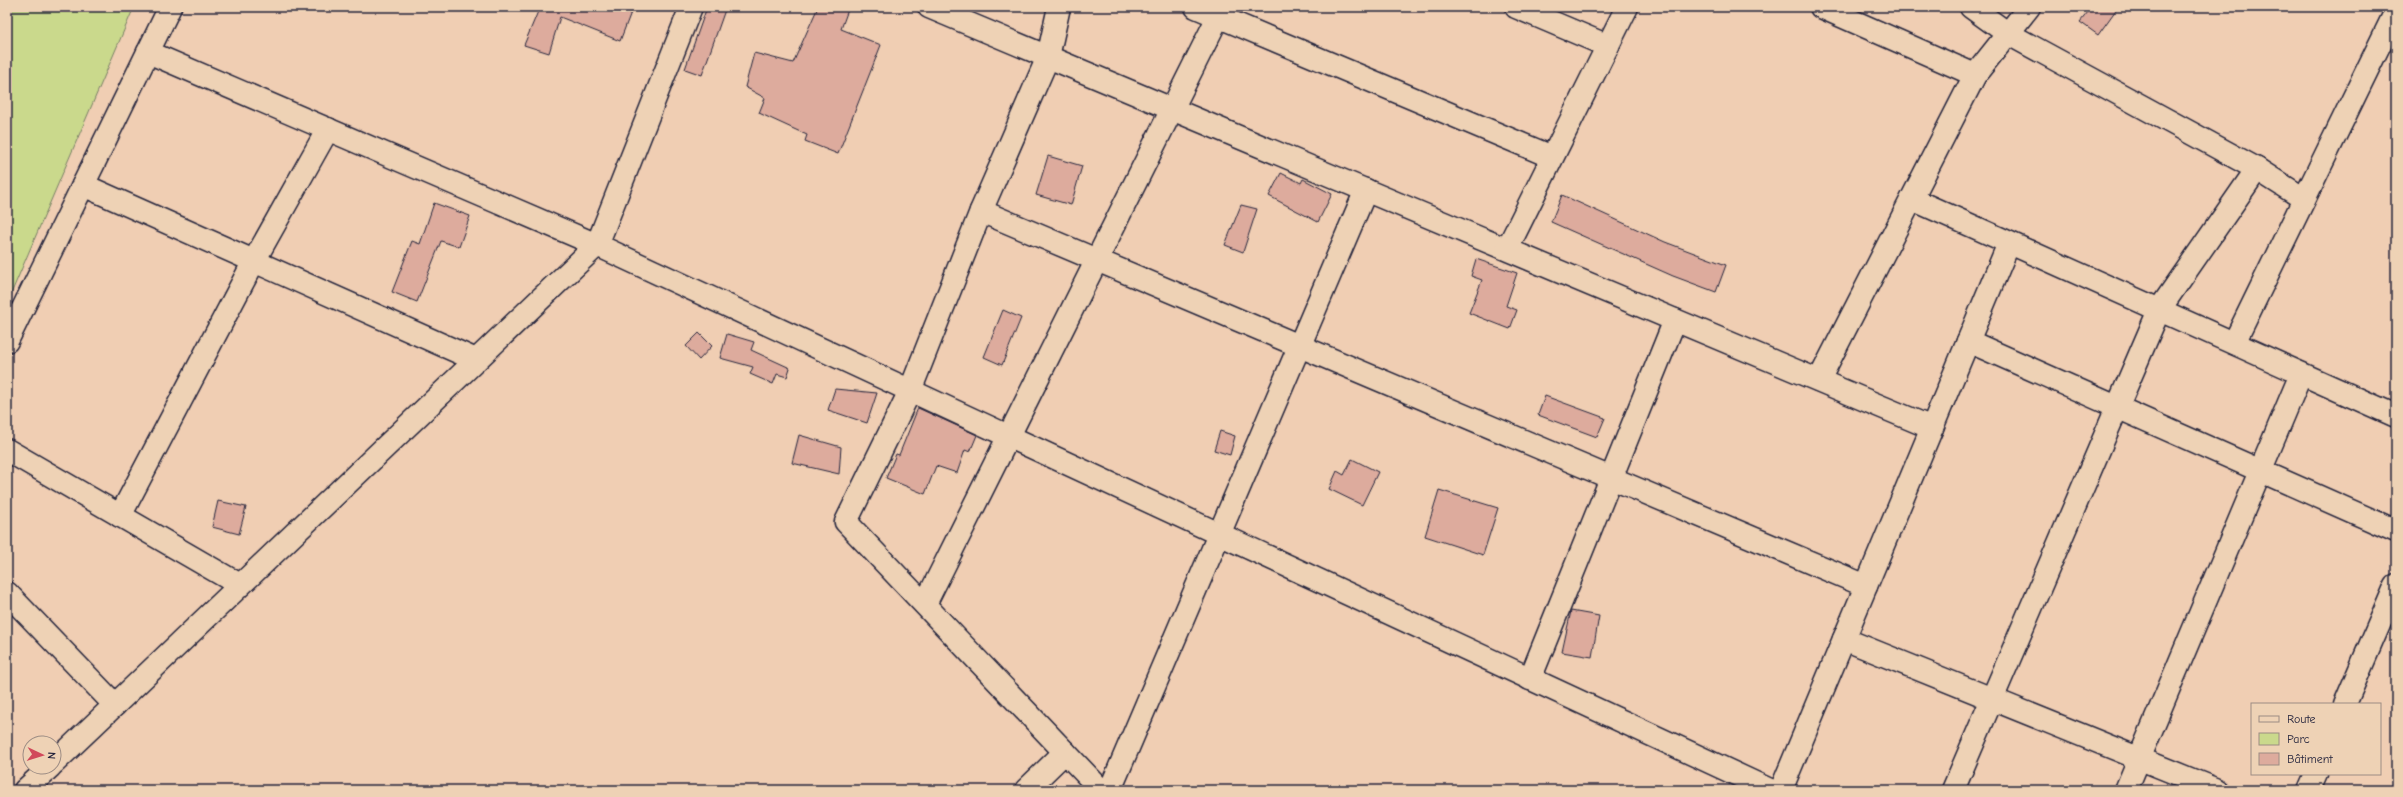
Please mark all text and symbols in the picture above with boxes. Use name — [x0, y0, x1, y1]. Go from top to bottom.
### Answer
legend — [2251, 703, 2381, 775]
text: Route — [2287, 712, 2316, 726]
text: Parc — [2287, 732, 2310, 746]
north arrow — [22, 735, 62, 775]
text: N — [45, 752, 58, 760]
text: Bâtiment — [2287, 752, 2333, 766]

